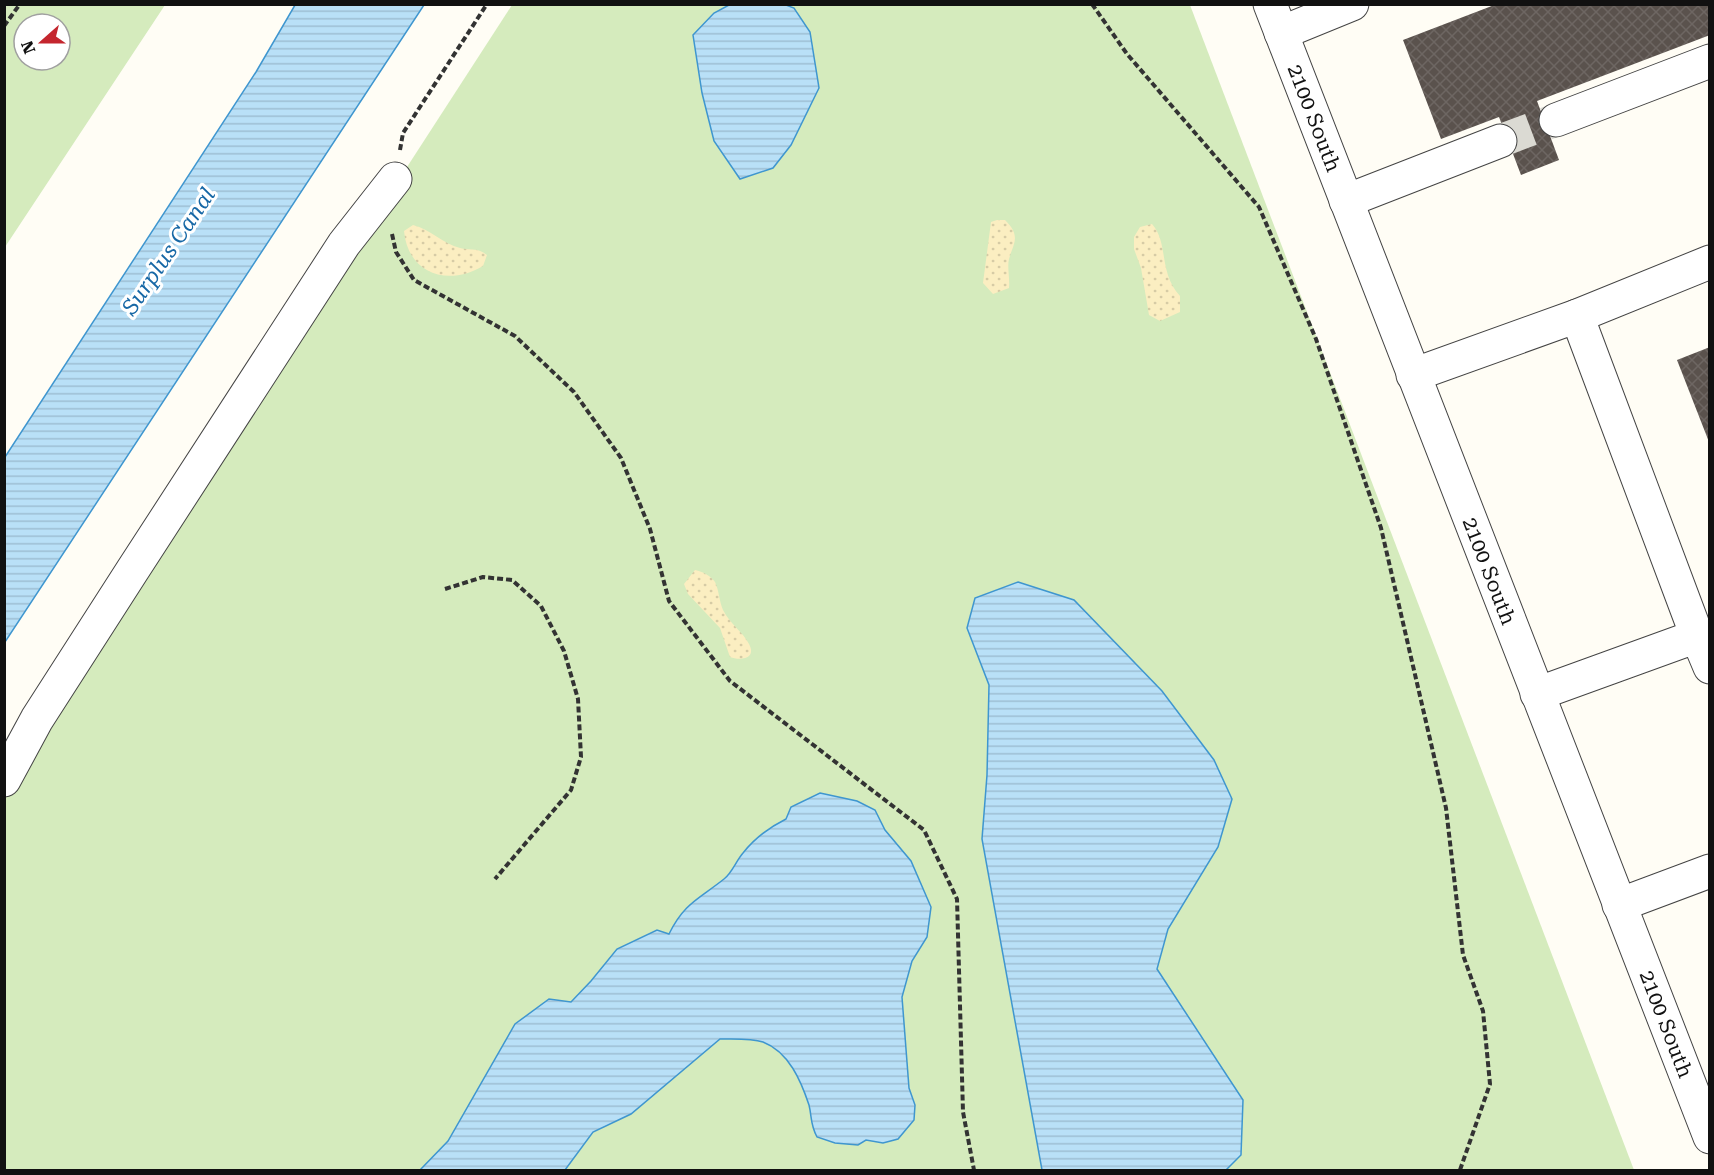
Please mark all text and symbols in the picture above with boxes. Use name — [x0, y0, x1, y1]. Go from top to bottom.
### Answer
north arrow — [12, 12, 72, 72]
text: N — [17, 38, 40, 56]
street label: 2100 South — [1283, 61, 1346, 176]
water label: Surplus Canal — [116, 183, 220, 320]
street label: 2100 South — [1458, 514, 1521, 629]
street label: 2100 South — [1635, 967, 1698, 1082]

